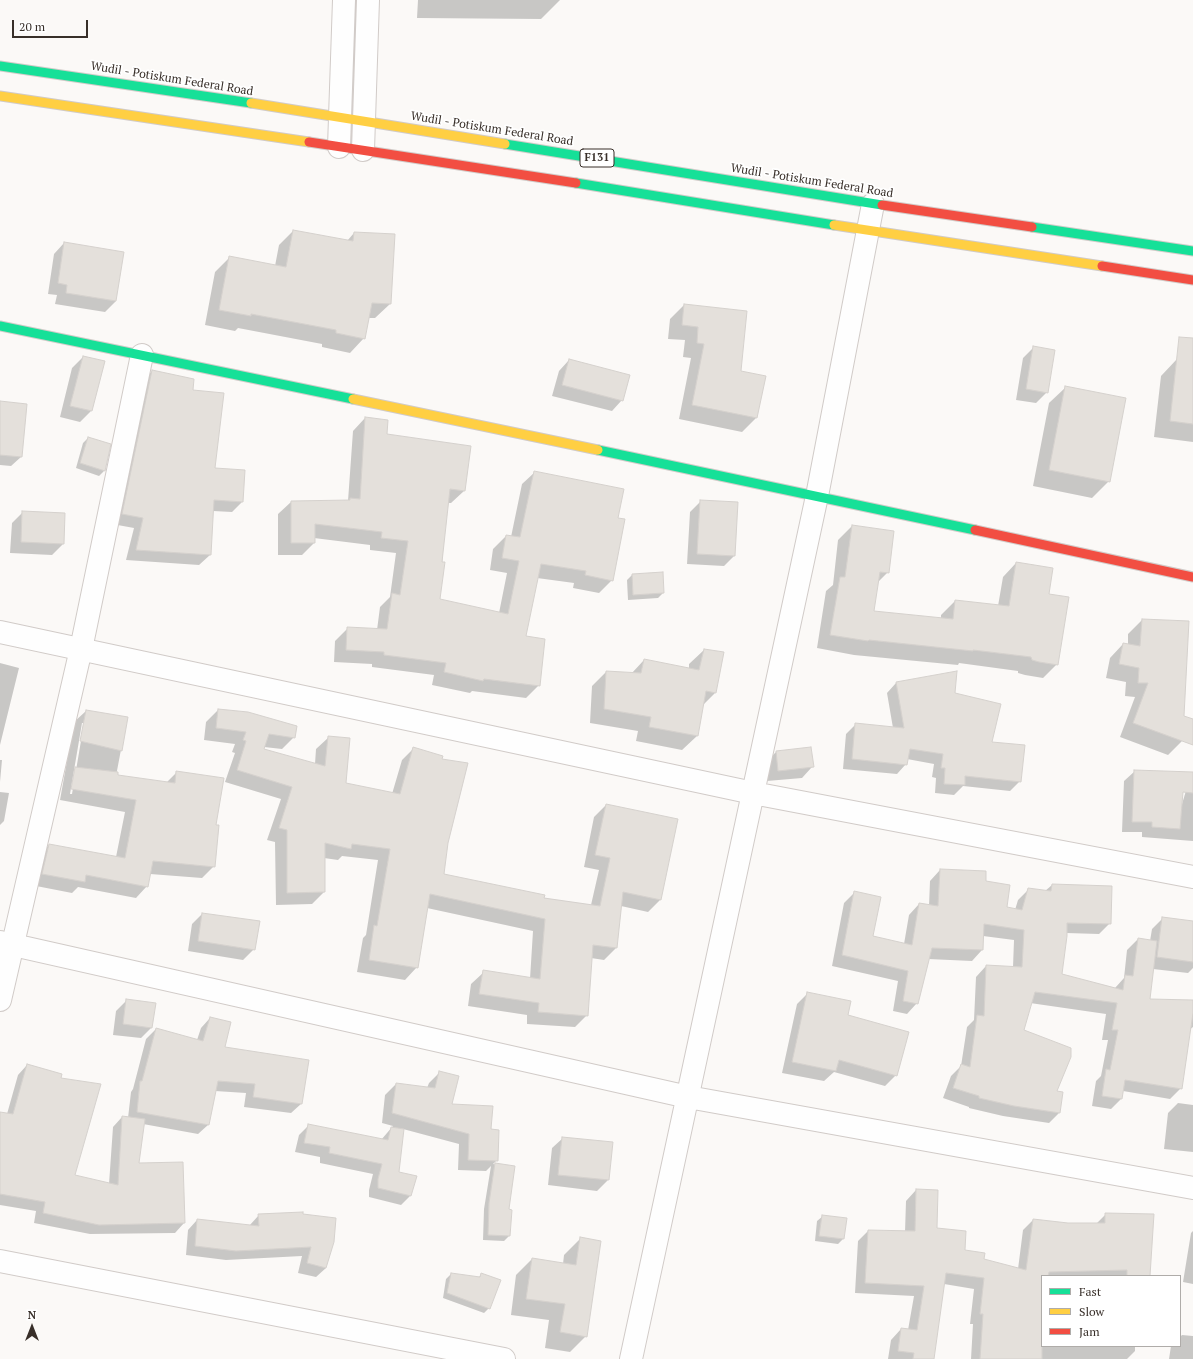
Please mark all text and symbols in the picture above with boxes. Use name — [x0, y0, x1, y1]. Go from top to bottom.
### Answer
scale bar — [14, 12, 90, 38]
text: 20 m — [19, 19, 45, 34]
street label: Wudil - Potiskum Federal Road — [90, 59, 254, 99]
street label: Wudil - Potiskum Federal Road — [410, 109, 574, 149]
road number: F131 — [580, 149, 614, 167]
street label: Wudil - Potiskum Federal Road — [730, 161, 894, 201]
legend — [1041, 1275, 1181, 1347]
text: Fast — [1079, 1284, 1101, 1299]
text: Slow — [1079, 1304, 1104, 1319]
north arrow — [12, 1307, 52, 1347]
text: N — [28, 1308, 36, 1322]
text: Jam — [1079, 1324, 1100, 1339]

